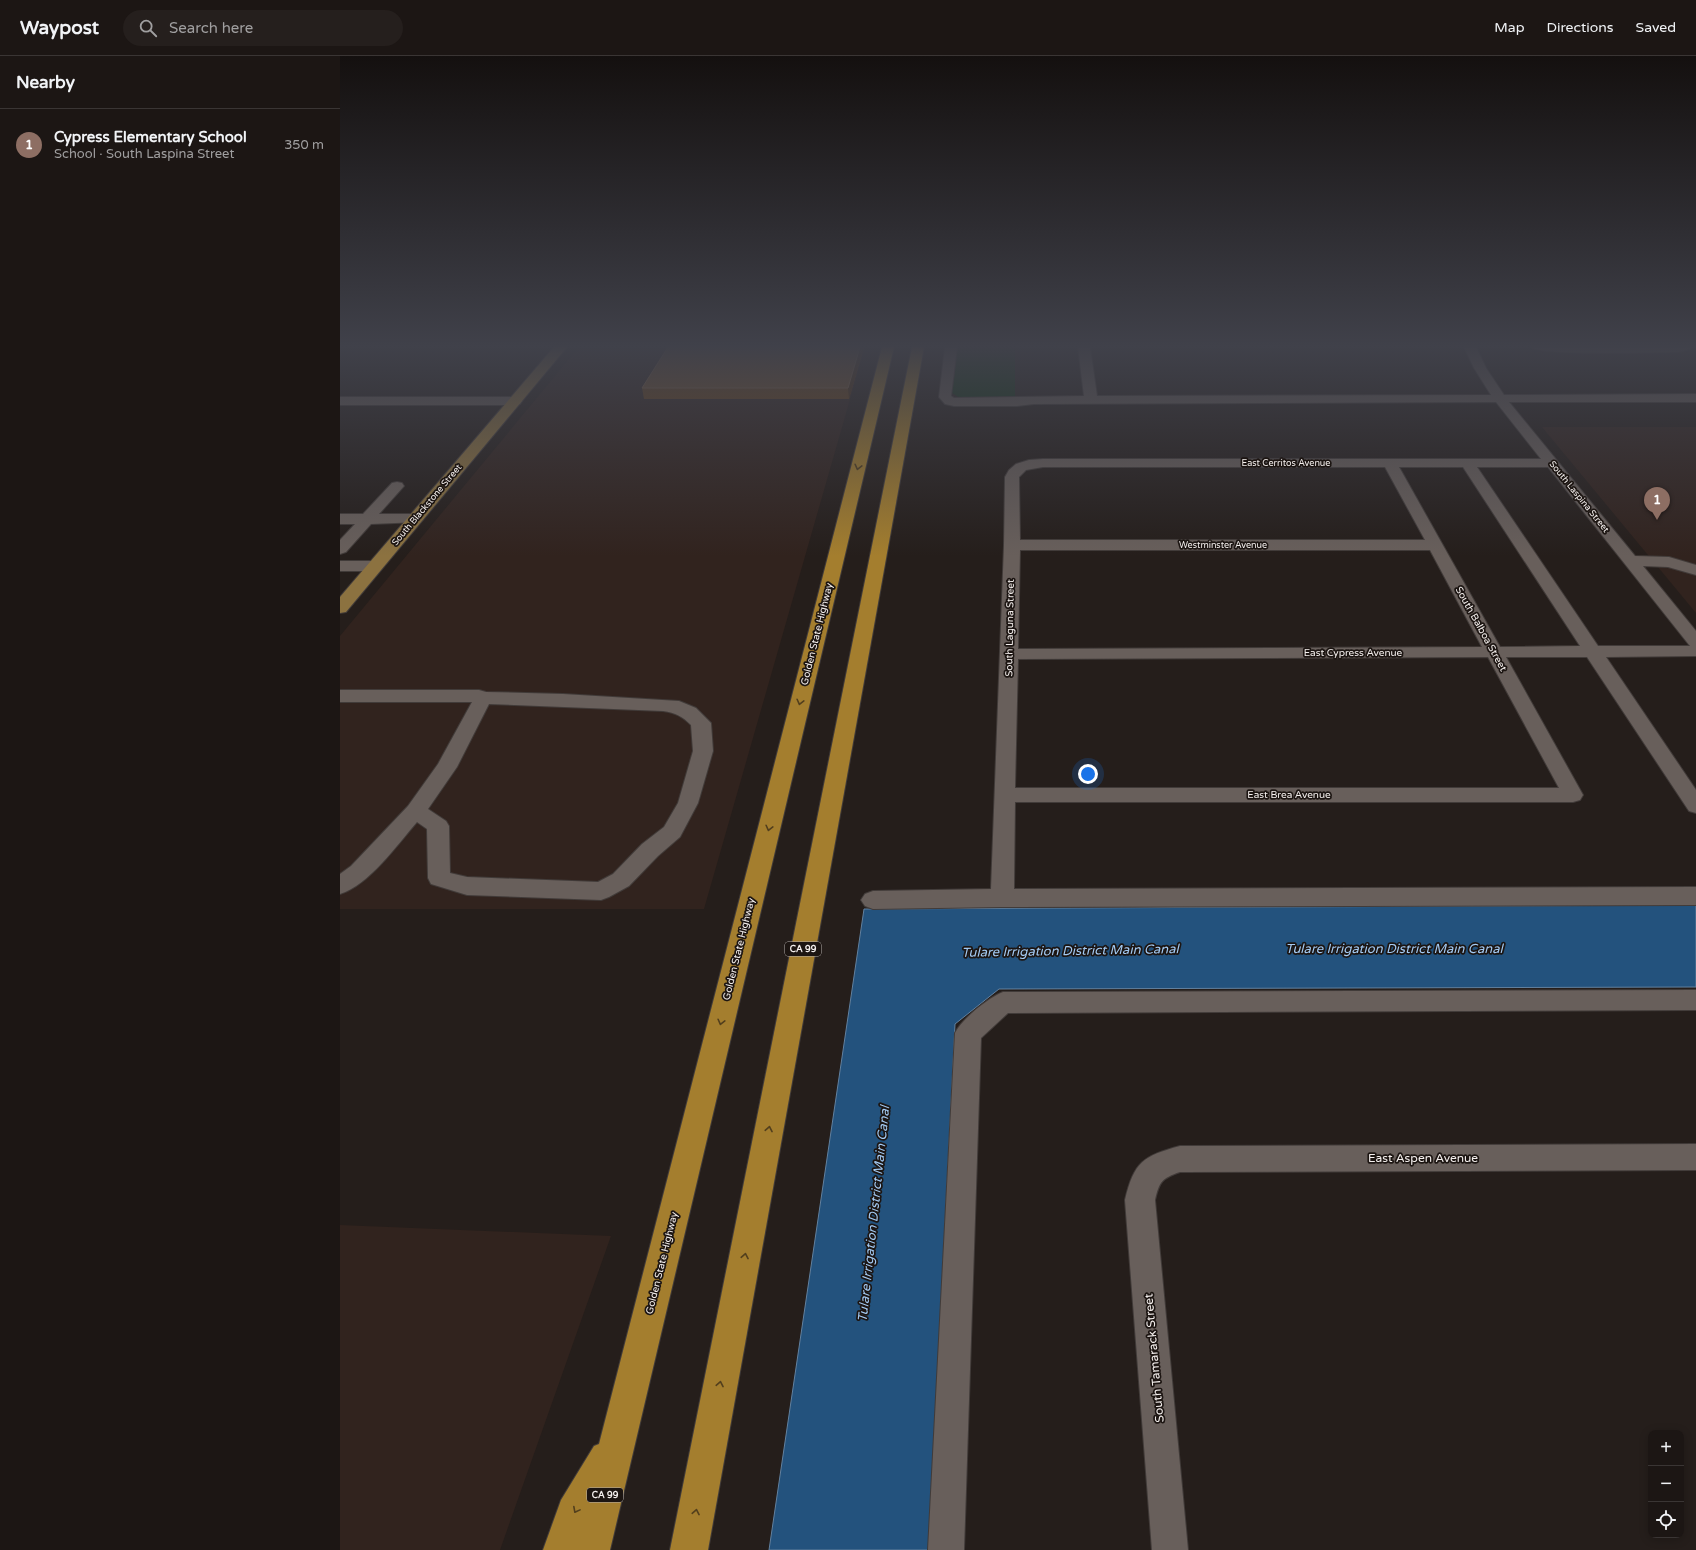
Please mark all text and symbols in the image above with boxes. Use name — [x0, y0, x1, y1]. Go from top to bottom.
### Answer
search box — [123, 10, 403, 46]
text: Waypost — [20, 17, 99, 39]
icon: search — [137, 17, 159, 39]
text: Search here — [169, 19, 253, 37]
text: Map — [1494, 19, 1525, 36]
text: Directions — [1547, 19, 1614, 36]
text: Saved — [1636, 19, 1676, 36]
text: Nearby — [16, 72, 75, 93]
text: Cypress Elementary School — [54, 128, 247, 146]
text: 1 — [25, 137, 33, 153]
text: 350 m — [284, 137, 324, 153]
text: School · South Laspina Street — [54, 146, 234, 162]
street label: East Cerritos Avenue — [1242, 458, 1330, 469]
street label: South Laspina Street — [1547, 459, 1612, 535]
street label: South Blackstone Street — [390, 462, 465, 548]
one-way arrow — [854, 463, 863, 470]
pin: 1 — [1644, 487, 1670, 520]
street label: Westminster Avenue — [1179, 540, 1267, 551]
street label: South Laguna Street — [1003, 579, 1017, 677]
street label: Golden State Highway — [798, 581, 836, 686]
street label: South Balboa Street — [1453, 585, 1509, 674]
street label: East Cypress Avenue — [1304, 647, 1403, 659]
one-way arrow — [797, 699, 805, 705]
your location — [1078, 764, 1098, 784]
street label: East Brea Avenue — [1247, 789, 1331, 801]
one-way arrow — [765, 824, 774, 831]
street label: Golden State Highway — [720, 896, 758, 1001]
water label: Tulare Irrigation District Main Canal — [961, 941, 1181, 961]
water label: Tulare Irrigation District Main Canal — [1285, 941, 1504, 957]
road number: CA 99 — [785, 942, 821, 956]
one-way arrow — [718, 1019, 726, 1025]
water label: Tulare Irrigation District Main Canal — [855, 1103, 893, 1323]
one-way arrow — [764, 1125, 773, 1132]
street label: East Aspen Avenue — [1368, 1151, 1478, 1165]
street label: Golden State Highway — [643, 1210, 681, 1315]
one-way arrow — [740, 1253, 748, 1259]
street label: South Tamarack Street — [1141, 1292, 1167, 1423]
one-way arrow — [716, 1381, 724, 1387]
map controls — [1648, 1430, 1684, 1538]
button: + — [1648, 1430, 1684, 1466]
button: − — [1648, 1466, 1684, 1502]
road number: CA 99 — [587, 1488, 623, 1502]
button: locate — [1648, 1502, 1684, 1538]
one-way arrow — [574, 1506, 581, 1513]
one-way arrow — [691, 1509, 700, 1515]

